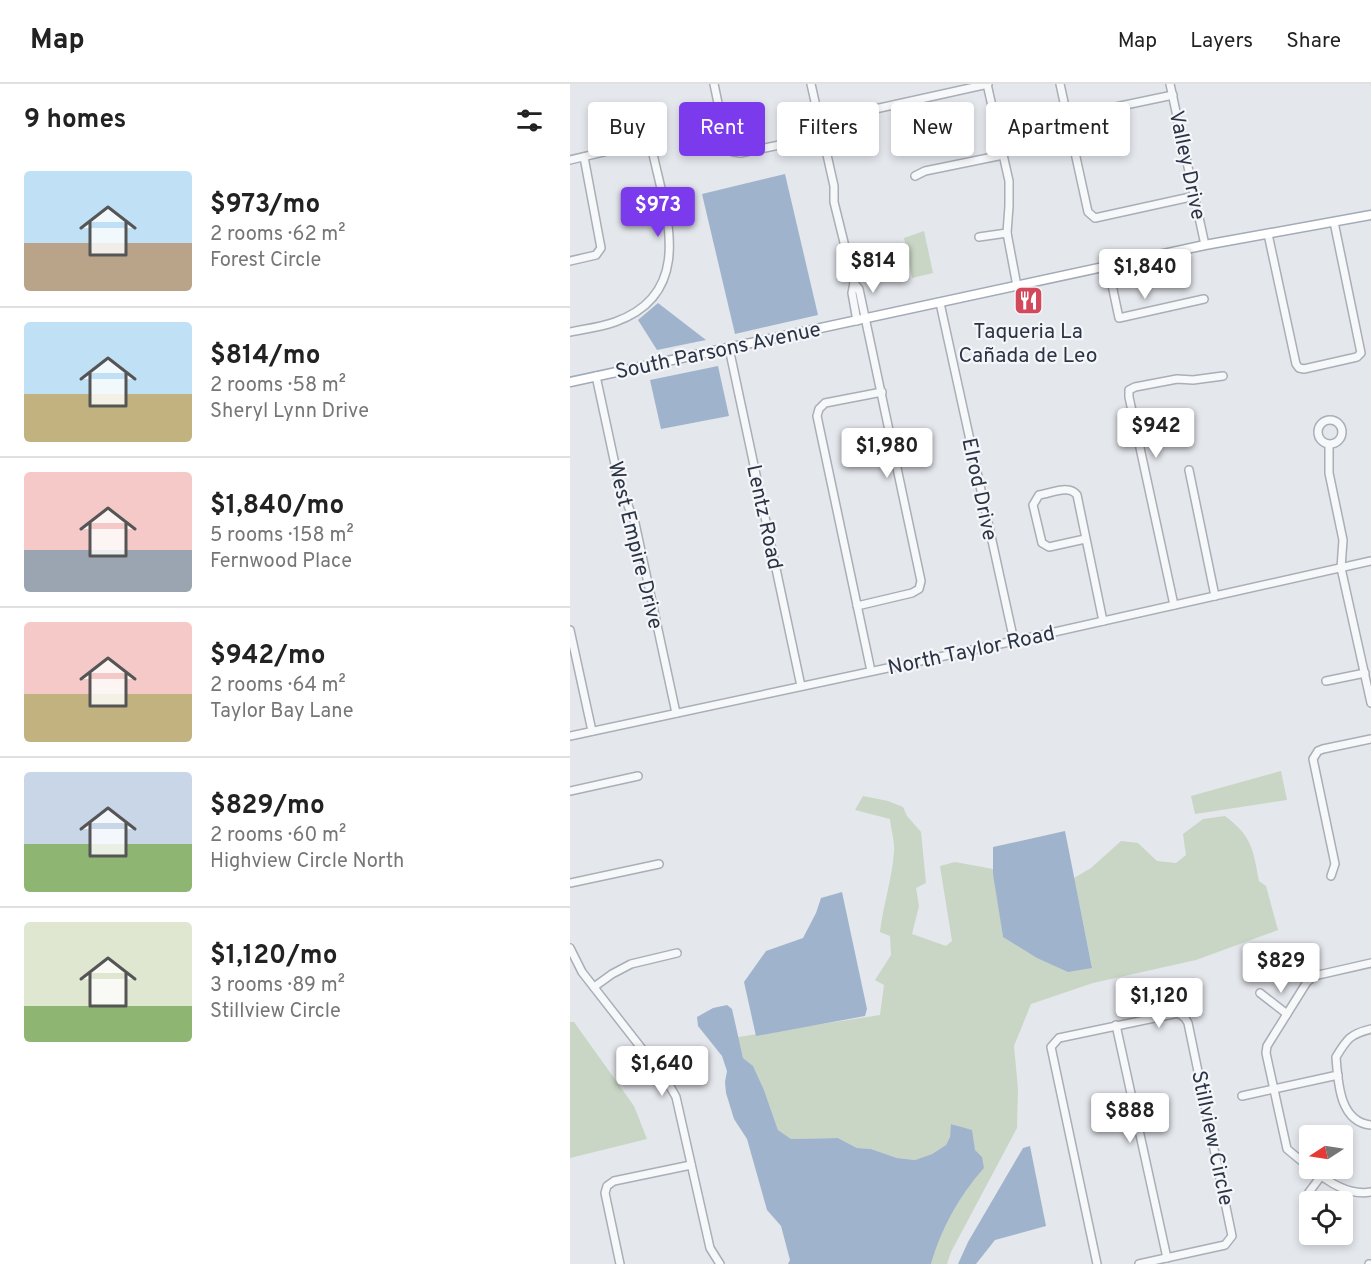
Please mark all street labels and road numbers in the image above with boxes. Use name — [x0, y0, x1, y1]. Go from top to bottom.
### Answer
street label: Valley Drive — [1162, 108, 1211, 222]
street label: South Parsons Avenue — [613, 317, 823, 386]
street label: Elrod Drive — [954, 436, 1003, 543]
street label: West Empire Drive — [601, 459, 668, 632]
street label: Lentz Road — [739, 462, 788, 572]
street label: North Taylor Road — [885, 621, 1057, 682]
street label: Stillview Circle — [1184, 1068, 1239, 1208]

